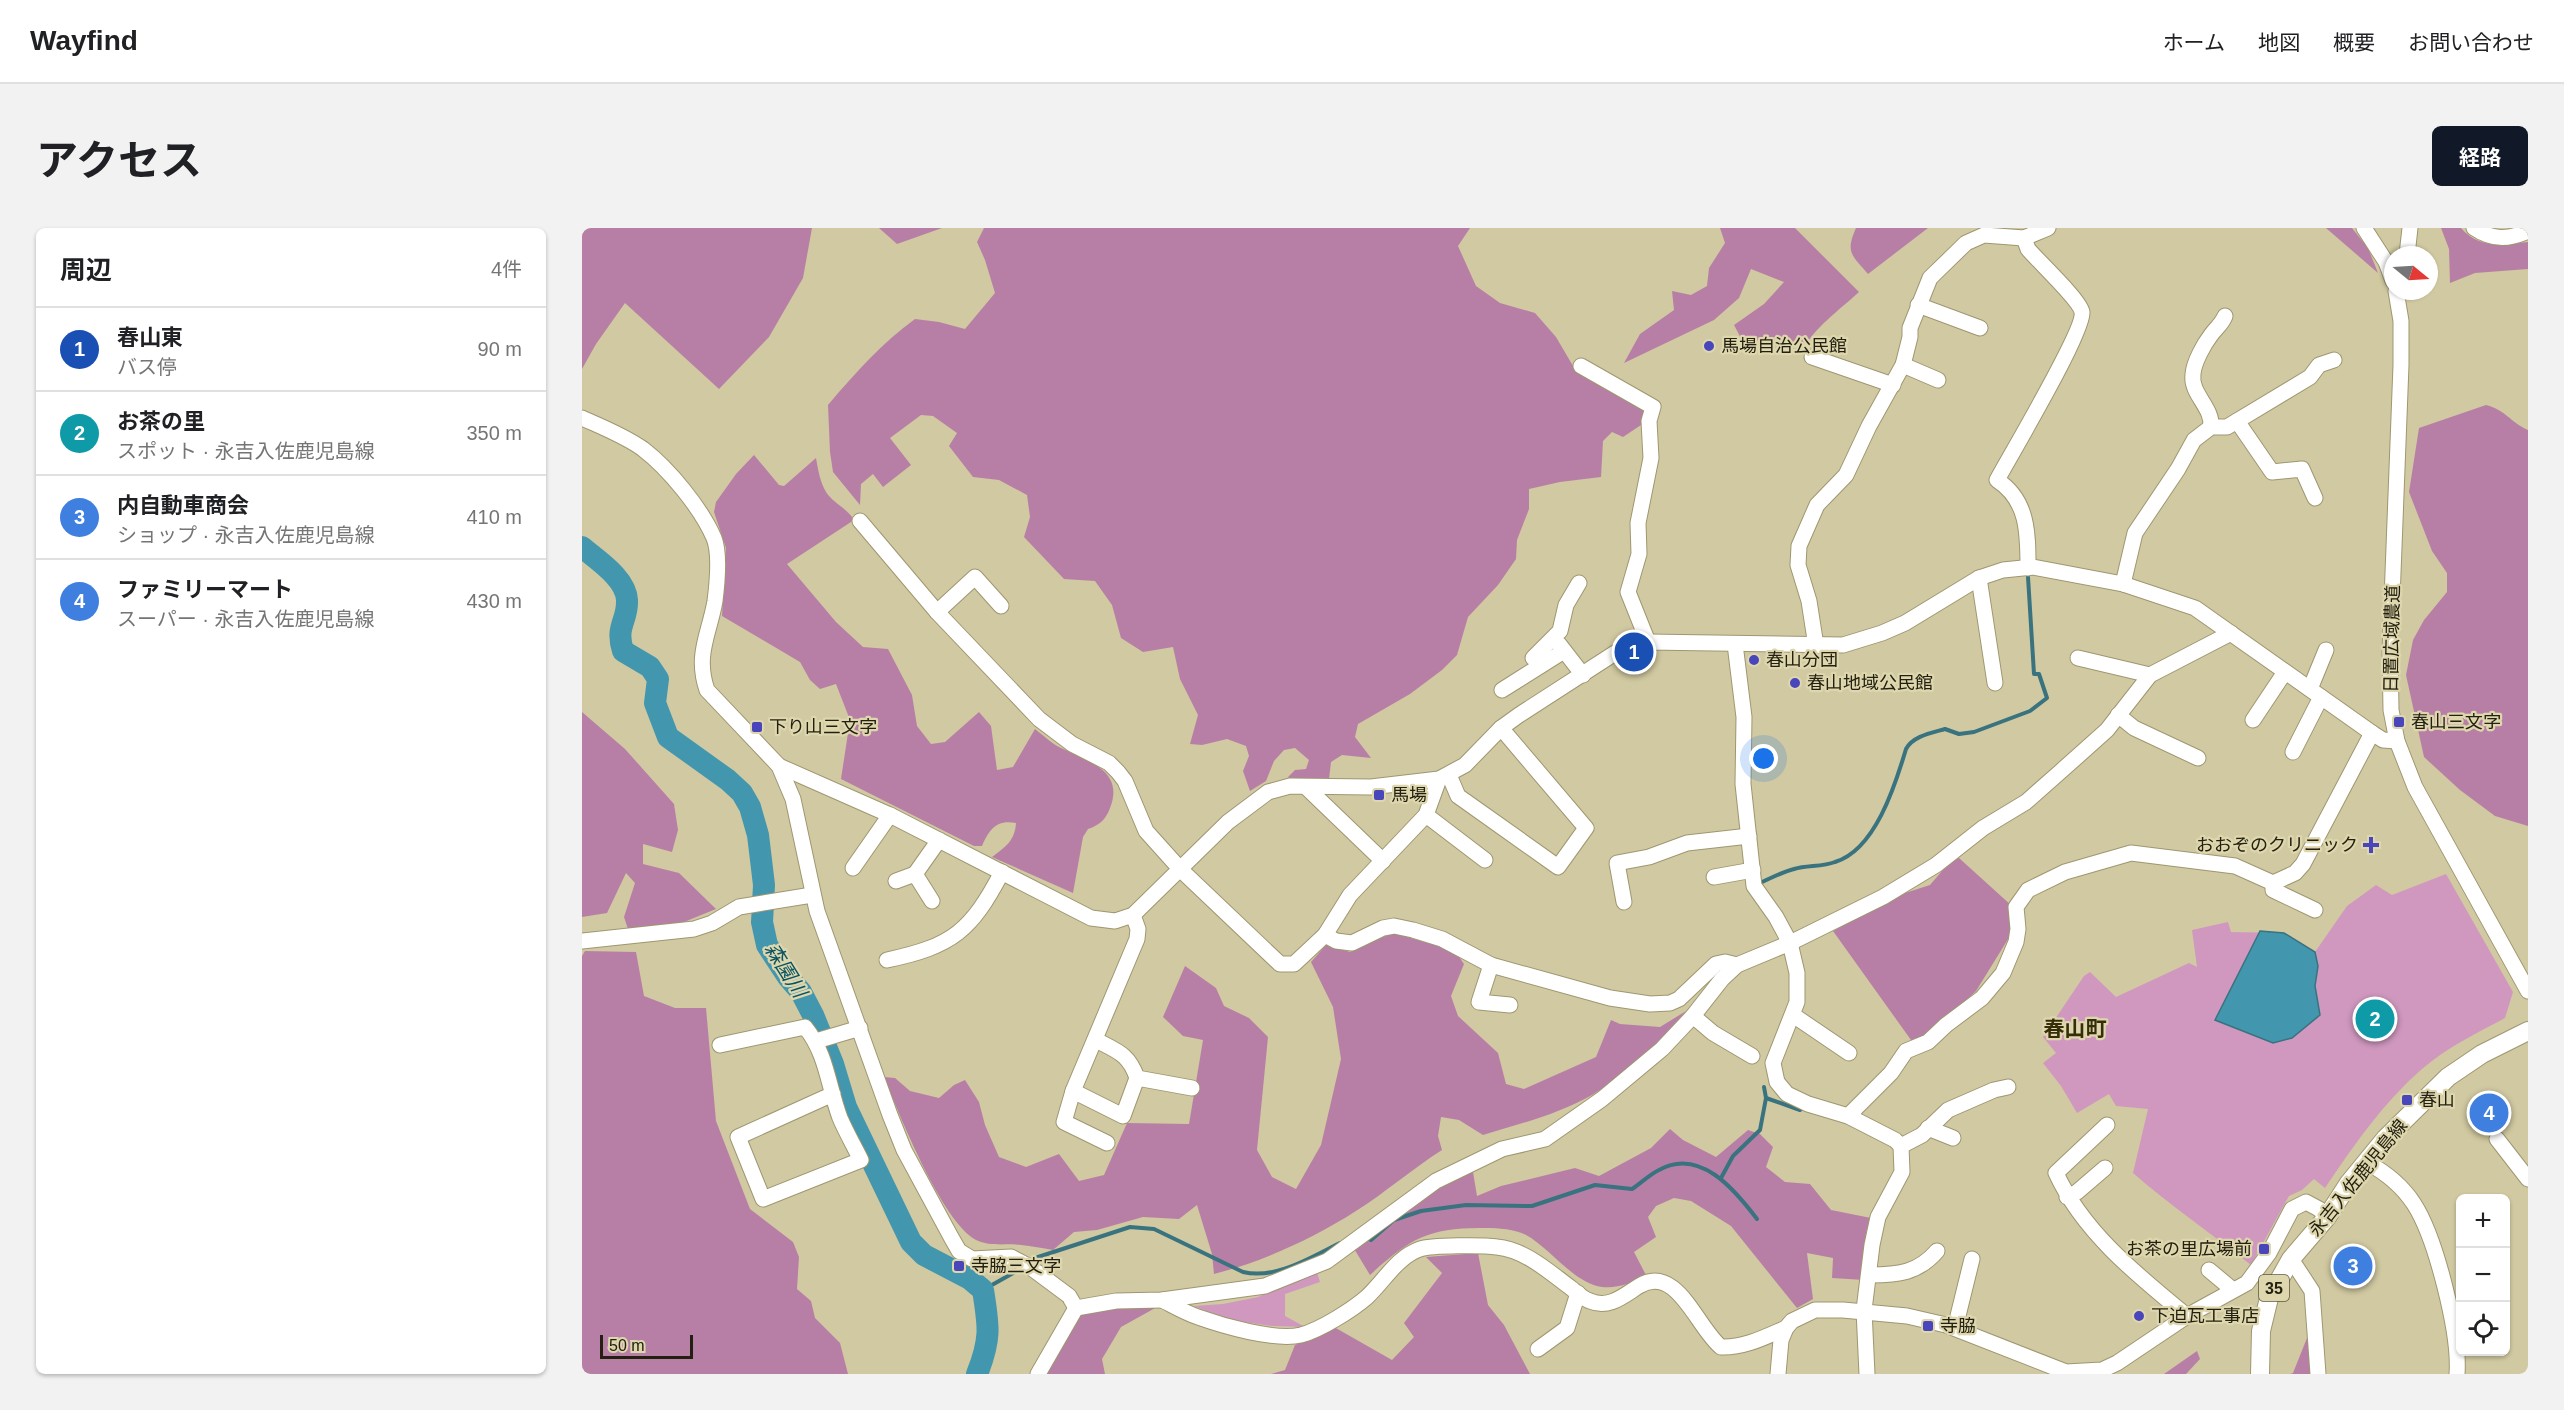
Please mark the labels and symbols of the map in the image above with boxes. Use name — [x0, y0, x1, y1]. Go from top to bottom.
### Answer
north arrow — [2384, 246, 2438, 300]
place label: 馬場自治公民館 — [1721, 336, 1847, 356]
marker: 馬場自治公民館 — [1702, 339, 1716, 353]
street label: 日置広域農道 — [2381, 585, 2403, 693]
pin: 1 — [1614, 630, 1654, 674]
place label: 春山分団 — [1766, 650, 1838, 670]
marker: 春山分団 — [1747, 653, 1761, 667]
place label: 春山地域公民館 — [1807, 673, 1933, 693]
marker: 春山地域公民館 — [1788, 676, 1802, 690]
place label: 春山三文字 — [2411, 712, 2501, 732]
marker: 春山三文字 — [2392, 715, 2406, 729]
place label: 下り山三文字 — [769, 717, 877, 737]
marker: 下り山三文字 — [750, 720, 764, 734]
your location — [1749, 744, 1778, 773]
place label: 馬場 — [1391, 785, 1427, 805]
marker: 馬場 — [1372, 788, 1386, 802]
place label: おおぞのクリニック — [2196, 835, 2358, 855]
marker: おおぞのクリニック — [2362, 836, 2380, 854]
water label: 森園川 — [761, 939, 812, 1003]
pin: 2 — [2356, 996, 2394, 1042]
district label: 春山町 — [2044, 1017, 2107, 1040]
place label: 春山 — [2419, 1090, 2455, 1110]
pin: 4 — [2470, 1090, 2508, 1136]
marker: 春山 — [2400, 1093, 2414, 1107]
street label: 永吉入佐鹿児島線 — [2305, 1116, 2411, 1240]
place label: お茶の里広場前 — [2126, 1239, 2252, 1259]
marker: お茶の里広場前 — [2257, 1242, 2271, 1256]
pin: 3 — [2334, 1244, 2372, 1288]
place label: 寺脇三文字 — [971, 1256, 1061, 1276]
marker: 寺脇三文字 — [952, 1259, 966, 1273]
road number: 35 — [2259, 1275, 2289, 1301]
place label: 下迫瓦工事店 — [2151, 1306, 2259, 1326]
marker: 下迫瓦工事店 — [2132, 1309, 2146, 1323]
place label: 寺脇 — [1940, 1316, 1976, 1336]
marker: 寺脇 — [1921, 1319, 1935, 1333]
scale bar — [600, 1332, 693, 1360]

